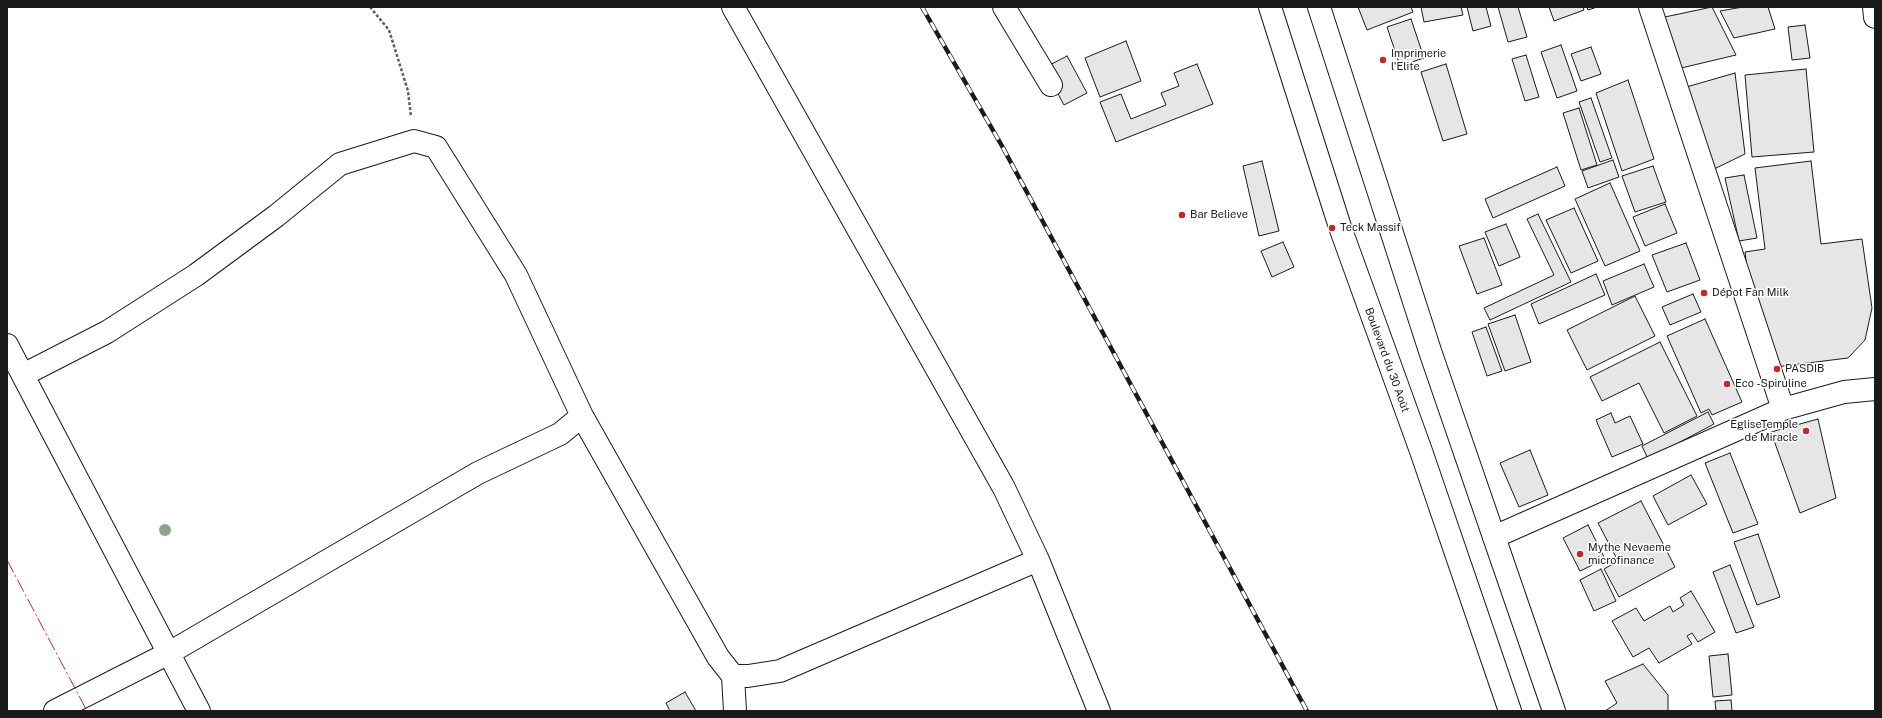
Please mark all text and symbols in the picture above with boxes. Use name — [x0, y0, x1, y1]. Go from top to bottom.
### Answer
place label: Imprimerie l'Elite — [1391, 47, 1446, 73]
marker: Imprimerie l'Elite — [1378, 55, 1388, 65]
place label: Bar Believe — [1190, 208, 1248, 222]
marker: Bar Believe — [1177, 210, 1187, 220]
place label: Teck Massif — [1340, 221, 1401, 235]
marker: Teck Massif — [1327, 223, 1337, 233]
place label: Dépot Fan Milk — [1712, 286, 1789, 300]
marker: Dépot Fan Milk — [1699, 288, 1709, 298]
street label: Boulevard du 30 Août — [1362, 306, 1412, 414]
place label: PASDIB — [1785, 362, 1824, 376]
marker: PASDIB — [1772, 364, 1782, 374]
place label: Eco -Spiruline — [1735, 377, 1807, 391]
marker: Eco -Spiruline — [1722, 379, 1732, 389]
place label: EgliseTemple de Miracle — [1730, 418, 1798, 444]
marker: EgliseTemple de Miracle — [1801, 426, 1811, 436]
place label: Mythe Nevaeme microfinance — [1588, 541, 1671, 567]
marker: Mythe Nevaeme microfinance — [1575, 549, 1585, 559]

